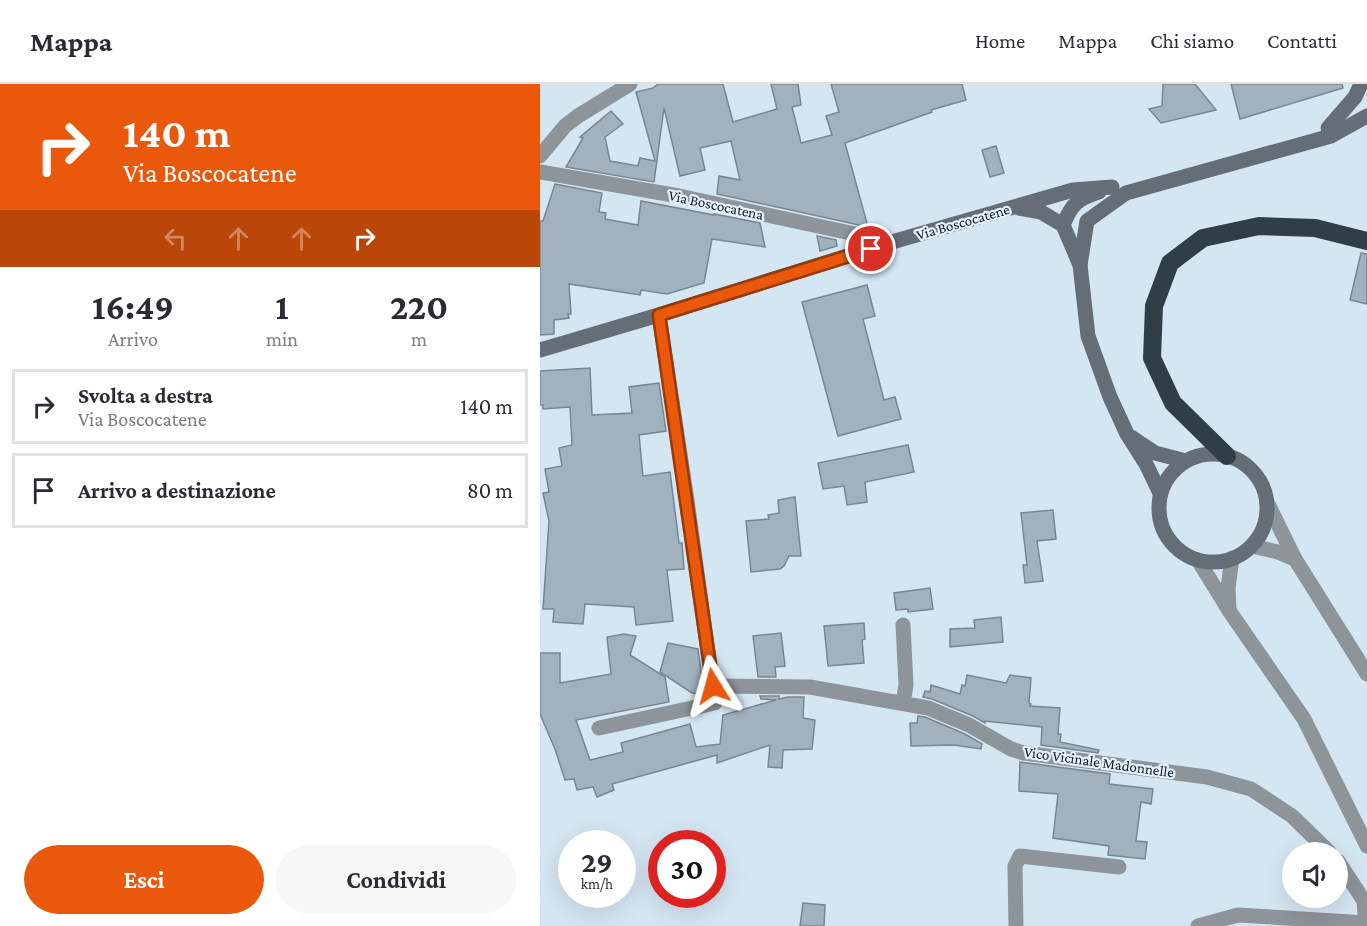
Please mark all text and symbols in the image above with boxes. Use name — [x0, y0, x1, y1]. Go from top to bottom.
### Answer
text: Mappa — [30, 26, 113, 57]
text: Home — [975, 29, 1025, 53]
text: Mappa — [1058, 29, 1117, 53]
text: Chi siamo — [1150, 29, 1234, 53]
text: Contatti — [1267, 29, 1337, 53]
icon: right — [24, 108, 102, 186]
text: 140 m — [123, 109, 231, 156]
text: Via Boscocatene — [123, 158, 297, 188]
street label: Via Boscocatena — [667, 187, 765, 223]
street label: Via Boscocatene — [914, 201, 1012, 243]
icon: left — [159, 222, 192, 255]
icon: ahead — [222, 222, 255, 255]
icon: ahead — [285, 222, 318, 255]
icon: right — [348, 222, 381, 255]
pin — [845, 223, 896, 274]
icon: arrive — [854, 232, 887, 265]
text: 16:49 — [92, 287, 174, 327]
text: 1 — [275, 287, 289, 327]
text: 220 — [390, 287, 448, 327]
text: Arrivo — [108, 328, 158, 350]
text: min — [266, 328, 298, 350]
text: m — [411, 328, 427, 350]
text: Svolta a destra — [78, 383, 213, 408]
icon: right — [27, 390, 60, 423]
text: 140 m — [460, 394, 513, 419]
text: Via Boscocatene — [78, 408, 207, 430]
icon: arrive — [27, 474, 60, 507]
text: Arrivo a destinazione — [78, 478, 276, 503]
text: 80 m — [467, 478, 513, 503]
position arrow — [681, 654, 745, 718]
street label: Vico Vicinale Madonnelle — [1023, 744, 1175, 781]
speed limit sign: 30 — [648, 830, 726, 908]
map controls — [1282, 842, 1348, 908]
button: sound — [1282, 842, 1348, 908]
button: Esci — [24, 845, 264, 914]
button: Condividi — [276, 845, 516, 914]
text: 29 — [581, 845, 613, 878]
text: km/h — [581, 876, 613, 892]

